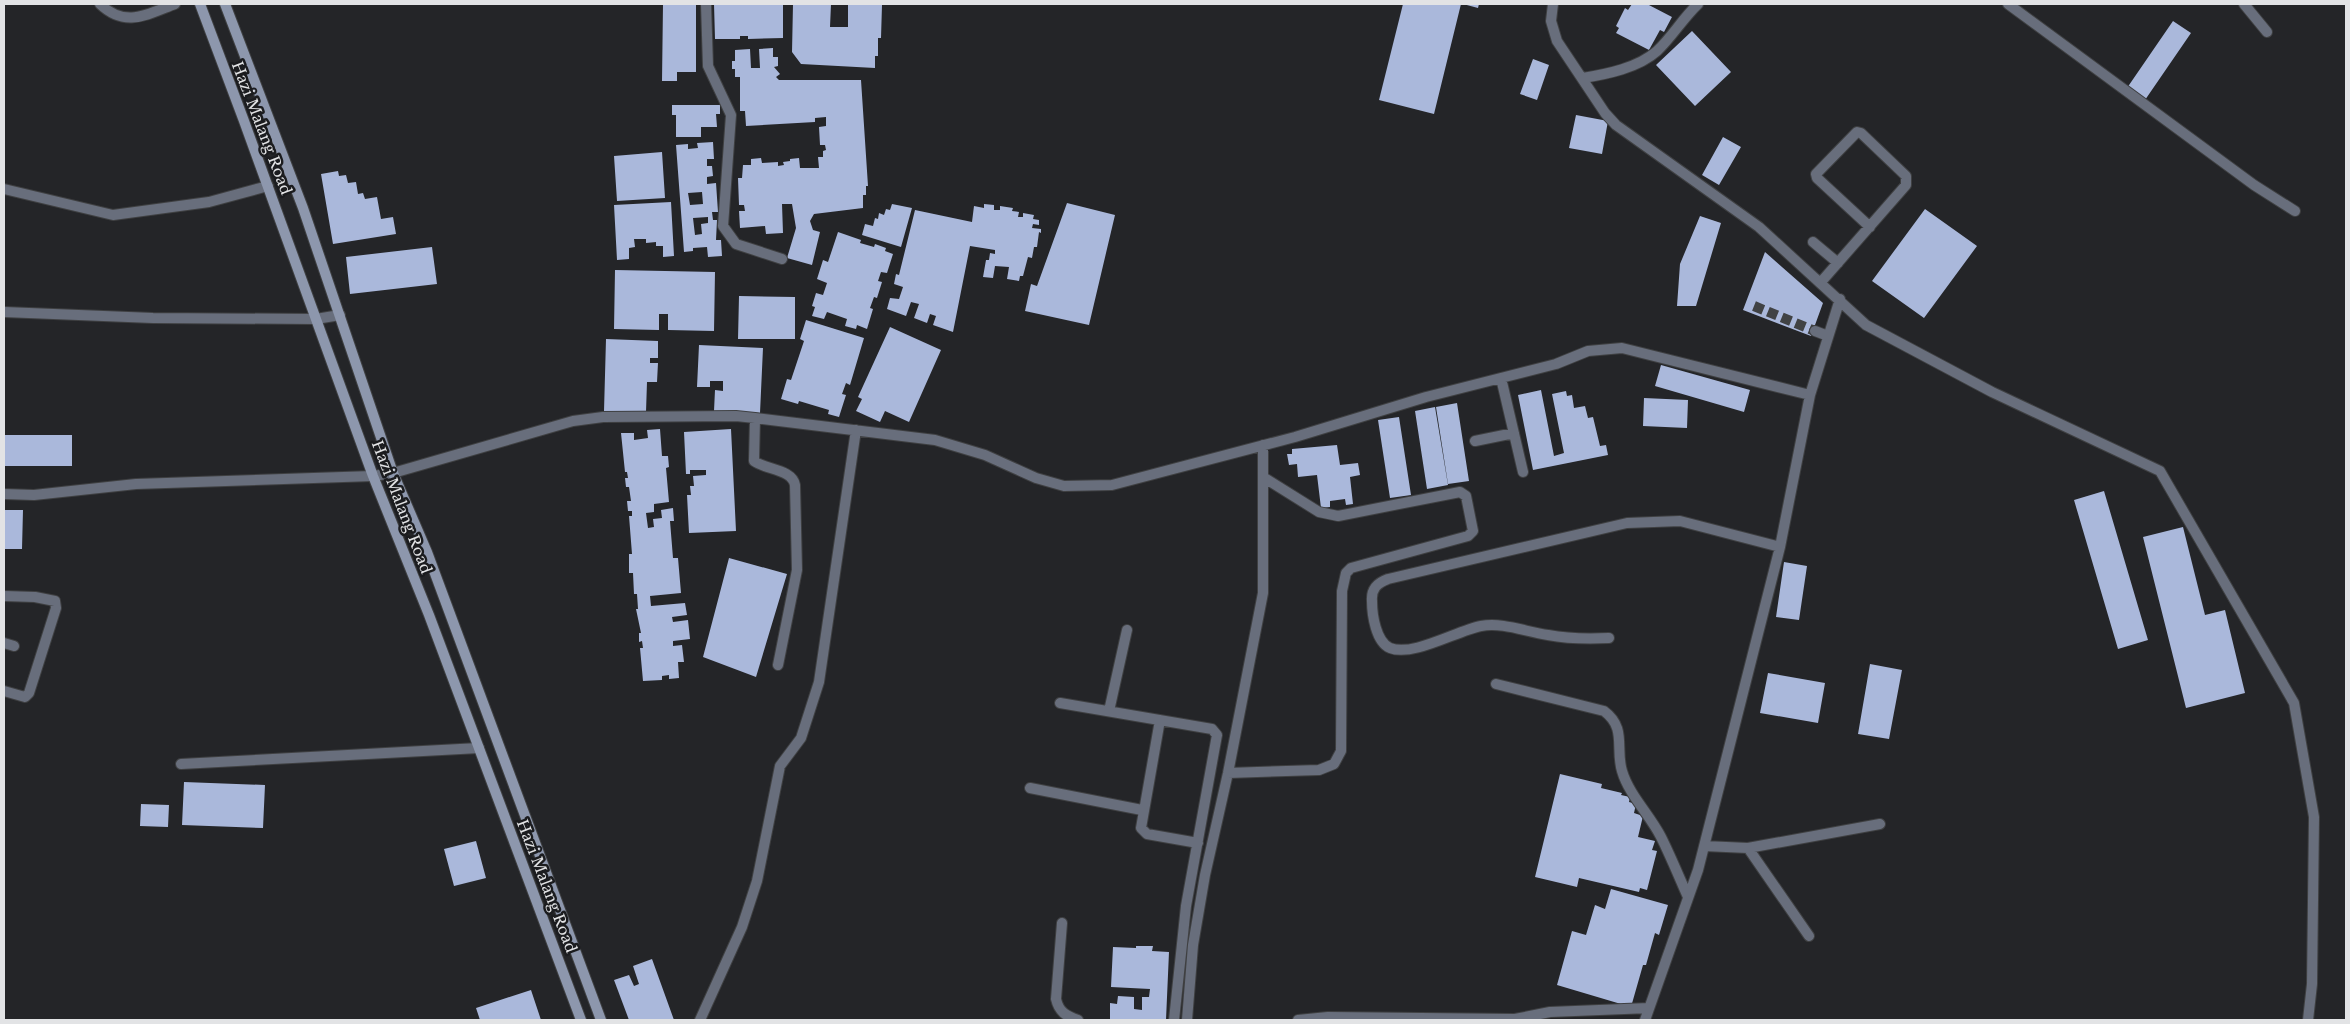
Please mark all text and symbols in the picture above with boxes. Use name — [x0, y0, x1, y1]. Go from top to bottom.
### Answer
street label: Hazi Malang Road — [228, 59, 296, 197]
street label: Hazi Malang Road — [368, 438, 436, 576]
street label: Hazi Malang Road — [513, 817, 581, 955]

